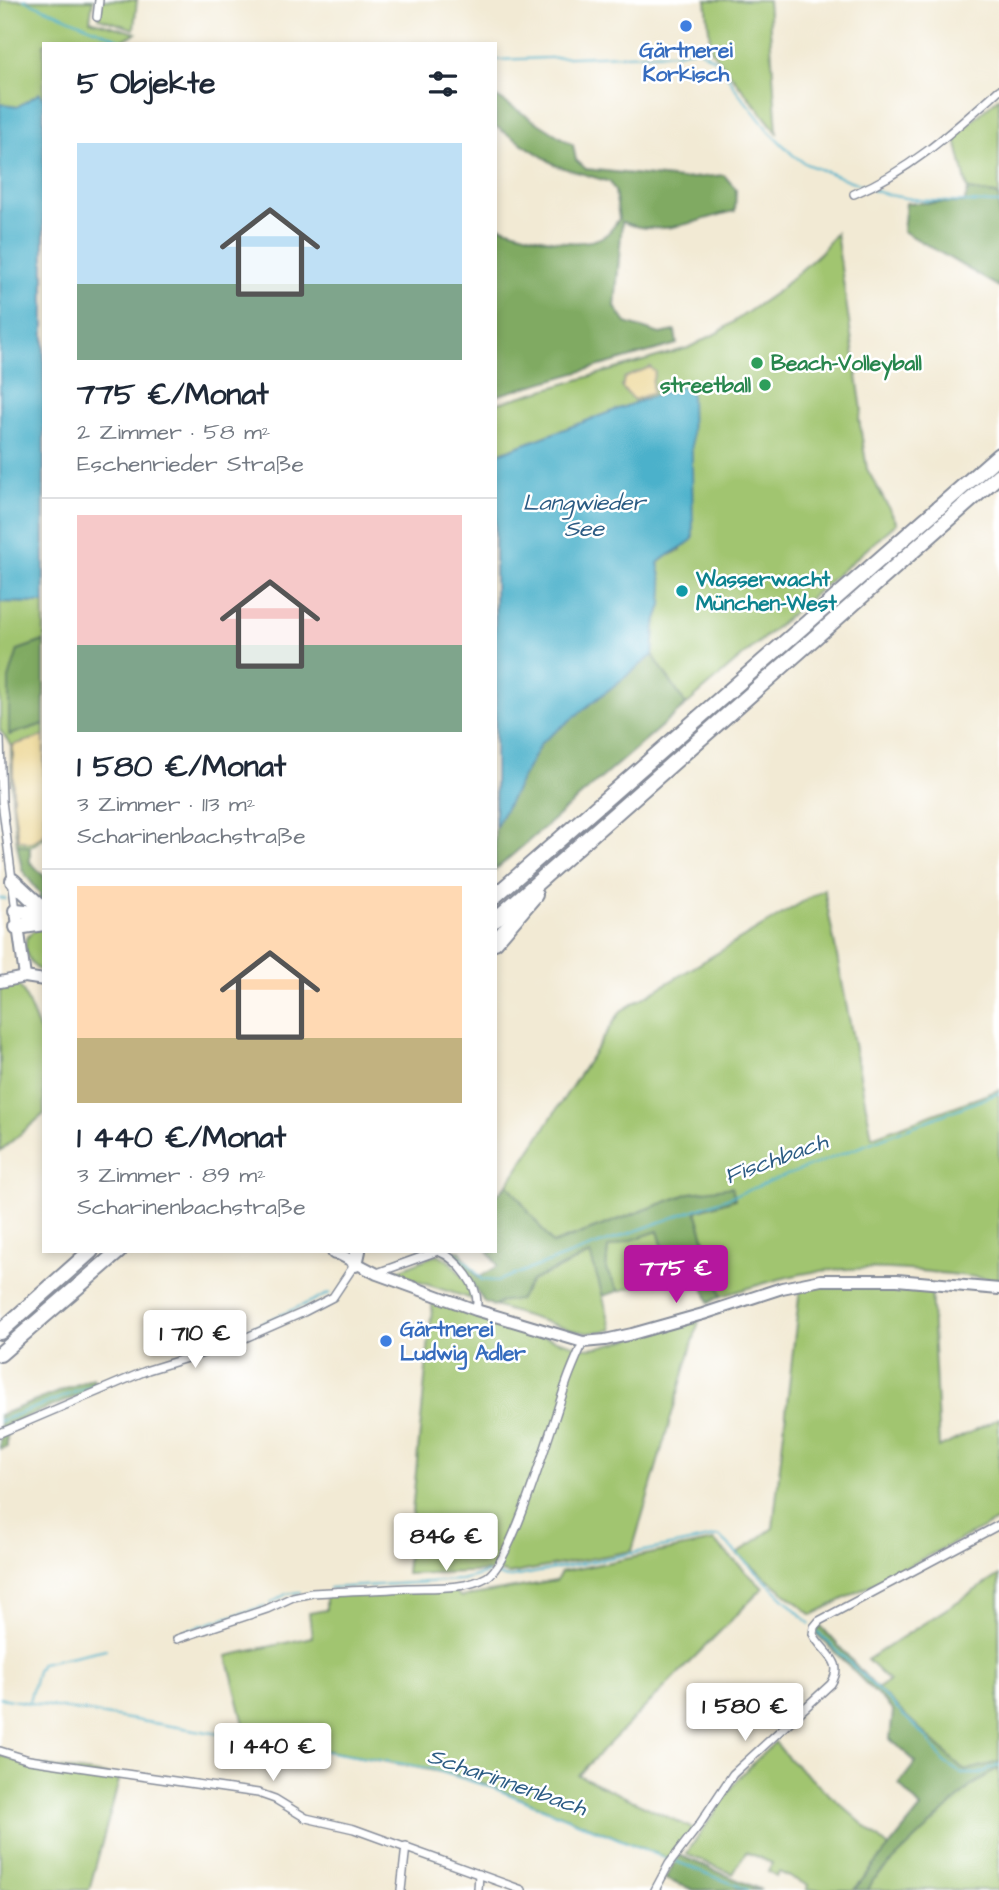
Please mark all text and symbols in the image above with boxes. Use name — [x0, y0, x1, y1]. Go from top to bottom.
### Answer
marker: Gärtnerei Korkisch — [678, 18, 694, 34]
place label: Gärtnerei Korkisch — [639, 36, 733, 89]
text: 5 Objekte — [77, 63, 216, 105]
icon: filters — [424, 65, 462, 103]
icon: home — [207, 189, 333, 315]
place label: Beach-Volleyball — [771, 349, 922, 381]
marker: Beach-Volleyball — [749, 355, 765, 371]
place label: streetball — [660, 371, 752, 400]
text: 775 €/Monat — [77, 374, 269, 416]
marker: streetball — [757, 377, 773, 393]
text: 2 Zimmer · 58 m² — [77, 416, 270, 448]
text: Eschenrieder Straße — [77, 448, 304, 480]
water label: Langwieder See — [523, 487, 648, 545]
icon: home — [207, 561, 333, 687]
place label: Wasserwacht München-West — [695, 565, 837, 618]
marker: Wasserwacht München-West — [674, 583, 690, 599]
text: 1 580 €/Monat — [77, 746, 286, 788]
text: 3 Zimmer · 113 m² — [77, 788, 255, 820]
text: Scharinenbachstraße — [77, 820, 306, 852]
icon: home — [207, 932, 333, 1058]
text: 1 440 €/Monat — [77, 1117, 286, 1159]
water label: Fischbach — [720, 1125, 833, 1192]
text: 3 Zimmer · 89 m² — [77, 1159, 266, 1191]
text: Scharinenbachstraße — [77, 1191, 306, 1223]
pin: 775 € — [627, 1246, 725, 1305]
text: 775 € — [640, 1252, 712, 1284]
pin: 1 710 € — [130, 1310, 260, 1370]
place label: Gärtnerei Ludwig Adler — [400, 1315, 526, 1370]
text: 1 710 € — [159, 1317, 231, 1349]
marker: Gärtnerei Ludwig Adler — [378, 1333, 394, 1349]
pin: 846 € — [397, 1514, 495, 1573]
text: 846 € — [410, 1520, 482, 1552]
pin: 1 580 € — [680, 1684, 810, 1743]
text: 1 580 € — [702, 1690, 788, 1722]
pin: 1 440 € — [208, 1724, 338, 1783]
text: 1 440 € — [230, 1730, 316, 1762]
water label: Scharinnenbach — [423, 1740, 592, 1825]

